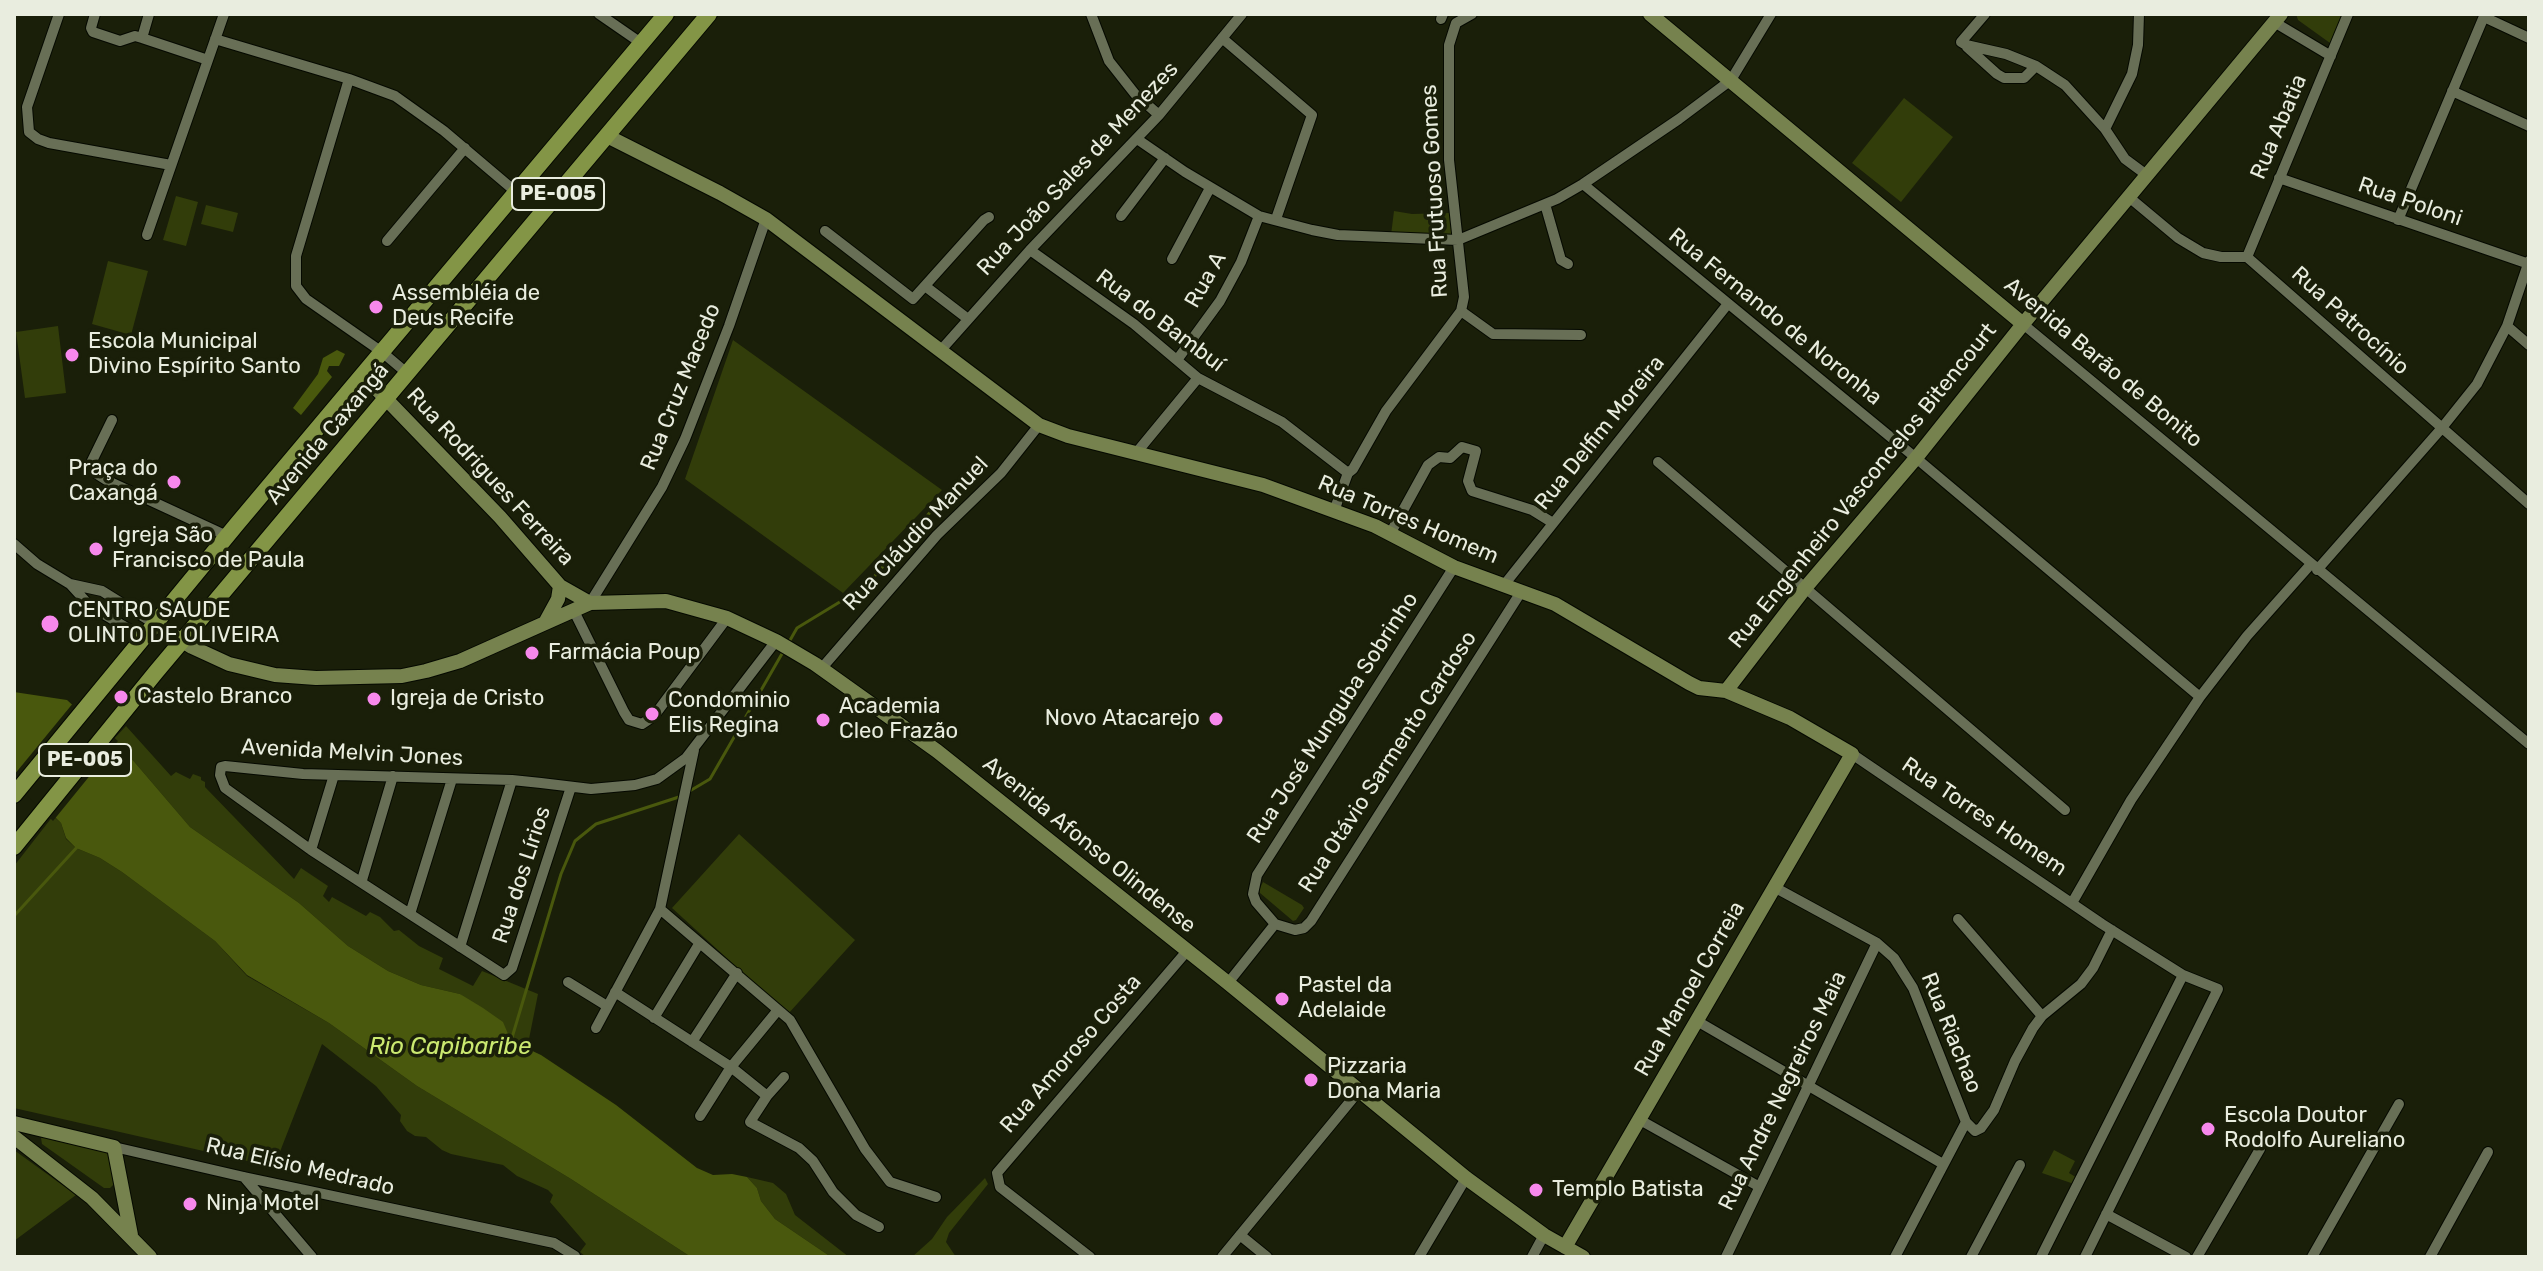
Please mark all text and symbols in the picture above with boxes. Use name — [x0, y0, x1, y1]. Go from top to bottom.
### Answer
street label: Rua João Sales de Menezes — [972, 57, 1184, 281]
street label: Rua Abatia — [2245, 71, 2313, 183]
street label: Rua Frutuoso Gomes — [1416, 84, 1454, 298]
street label: Rua Poloni — [2354, 172, 2466, 232]
road number: PE-005 — [512, 178, 604, 210]
street label: Rua Fernando de Noronha — [1663, 223, 1887, 411]
street label: Rua A — [1180, 247, 1232, 313]
street label: Rua Patrocínio — [2286, 261, 2414, 381]
street label: Rua do Bambuí — [1090, 264, 1230, 378]
street label: Avenida Barão de Bonito — [1999, 272, 2207, 454]
place label: Assembléia de Deus Recife — [392, 281, 540, 332]
marker: Assembléia de Deus Recife — [367, 298, 385, 316]
street label: Rua Cruz Macedo — [635, 300, 727, 474]
street label: Rua Engenheiro Vasconcelos Bitencourt — [1723, 318, 2003, 654]
place label: Escola Municipal Divino Espírito Santo — [88, 329, 301, 380]
marker: Escola Municipal Divino Espírito Santo — [63, 346, 81, 364]
street label: Rua Delfim Moreira — [1530, 350, 1670, 516]
street label: Avenida Caxangá — [261, 358, 395, 510]
street label: Rua Rodrigues Ferreira — [401, 383, 579, 571]
street label: Rua Cláudio Manuel — [838, 452, 994, 616]
place label: Praça do Caxangá — [68, 456, 158, 508]
street label: Rua Torres Homem — [1314, 470, 1502, 570]
marker: Praça do Caxangá — [165, 473, 183, 491]
place label: Igreja São Francisco de Paula — [112, 523, 305, 574]
marker: Igreja São Francisco de Paula — [87, 540, 105, 558]
street label: Rua José Munguba Sobrinho — [1242, 587, 1424, 849]
place label: CENTRO SAUDE OLINTO DE OLIVEIRA — [68, 598, 279, 650]
marker: CENTRO SAUDE OLINTO DE OLIVEIRA — [39, 613, 61, 635]
street label: Rua Otávio Sarmento Cardoso — [1293, 626, 1483, 898]
place label: Farmácia Poup — [548, 640, 700, 666]
marker: Farmácia Poup — [523, 644, 541, 662]
place label: Castelo Branco — [137, 684, 292, 710]
place label: Igreja de Cristo — [390, 686, 544, 712]
marker: Castelo Branco — [112, 688, 130, 706]
place label: Condominio Elis Regina — [668, 688, 790, 740]
marker: Igreja de Cristo — [365, 690, 383, 708]
place label: Academia Cleo Frazão — [839, 694, 958, 746]
marker: Condominio Elis Regina — [643, 705, 661, 723]
place label: Novo Atacarejo — [1045, 706, 1200, 732]
marker: Novo Atacarejo — [1207, 710, 1225, 728]
marker: Academia Cleo Frazão — [814, 711, 832, 729]
street label: Avenida Melvin Jones — [240, 734, 464, 772]
road number: PE-005 — [39, 744, 131, 776]
street label: Avenida Afonso Olindense — [977, 751, 1201, 939]
street label: Rua Torres Homem — [1896, 752, 2072, 882]
street label: Rua dos Lírios — [487, 803, 557, 947]
street label: Rua Manoel Correia — [1629, 897, 1751, 1081]
street label: Rua Andre Negreiros Maia — [1713, 967, 1853, 1215]
street label: Rua Amoroso Costa — [995, 969, 1147, 1139]
street label: Rua Riachao — [1915, 969, 1987, 1097]
place label: Pastel da Adelaide — [1298, 973, 1392, 1024]
marker: Pastel da Adelaide — [1273, 990, 1291, 1008]
water label: Rio Capibaribe — [369, 1033, 531, 1061]
place label: Pizzaria Dona Maria — [1327, 1054, 1441, 1106]
marker: Pizzaria Dona Maria — [1302, 1071, 1320, 1089]
place label: Escola Doutor Rodolfo Aureliano — [2224, 1103, 2405, 1154]
marker: Escola Doutor Rodolfo Aureliano — [2199, 1120, 2217, 1138]
street label: Rua Elísio Medrado — [203, 1132, 397, 1202]
place label: Templo Batista — [1552, 1177, 1704, 1203]
marker: Templo Batista — [1527, 1181, 1545, 1199]
place label: Ninja Motel — [206, 1191, 319, 1217]
marker: Ninja Motel — [181, 1195, 199, 1213]

